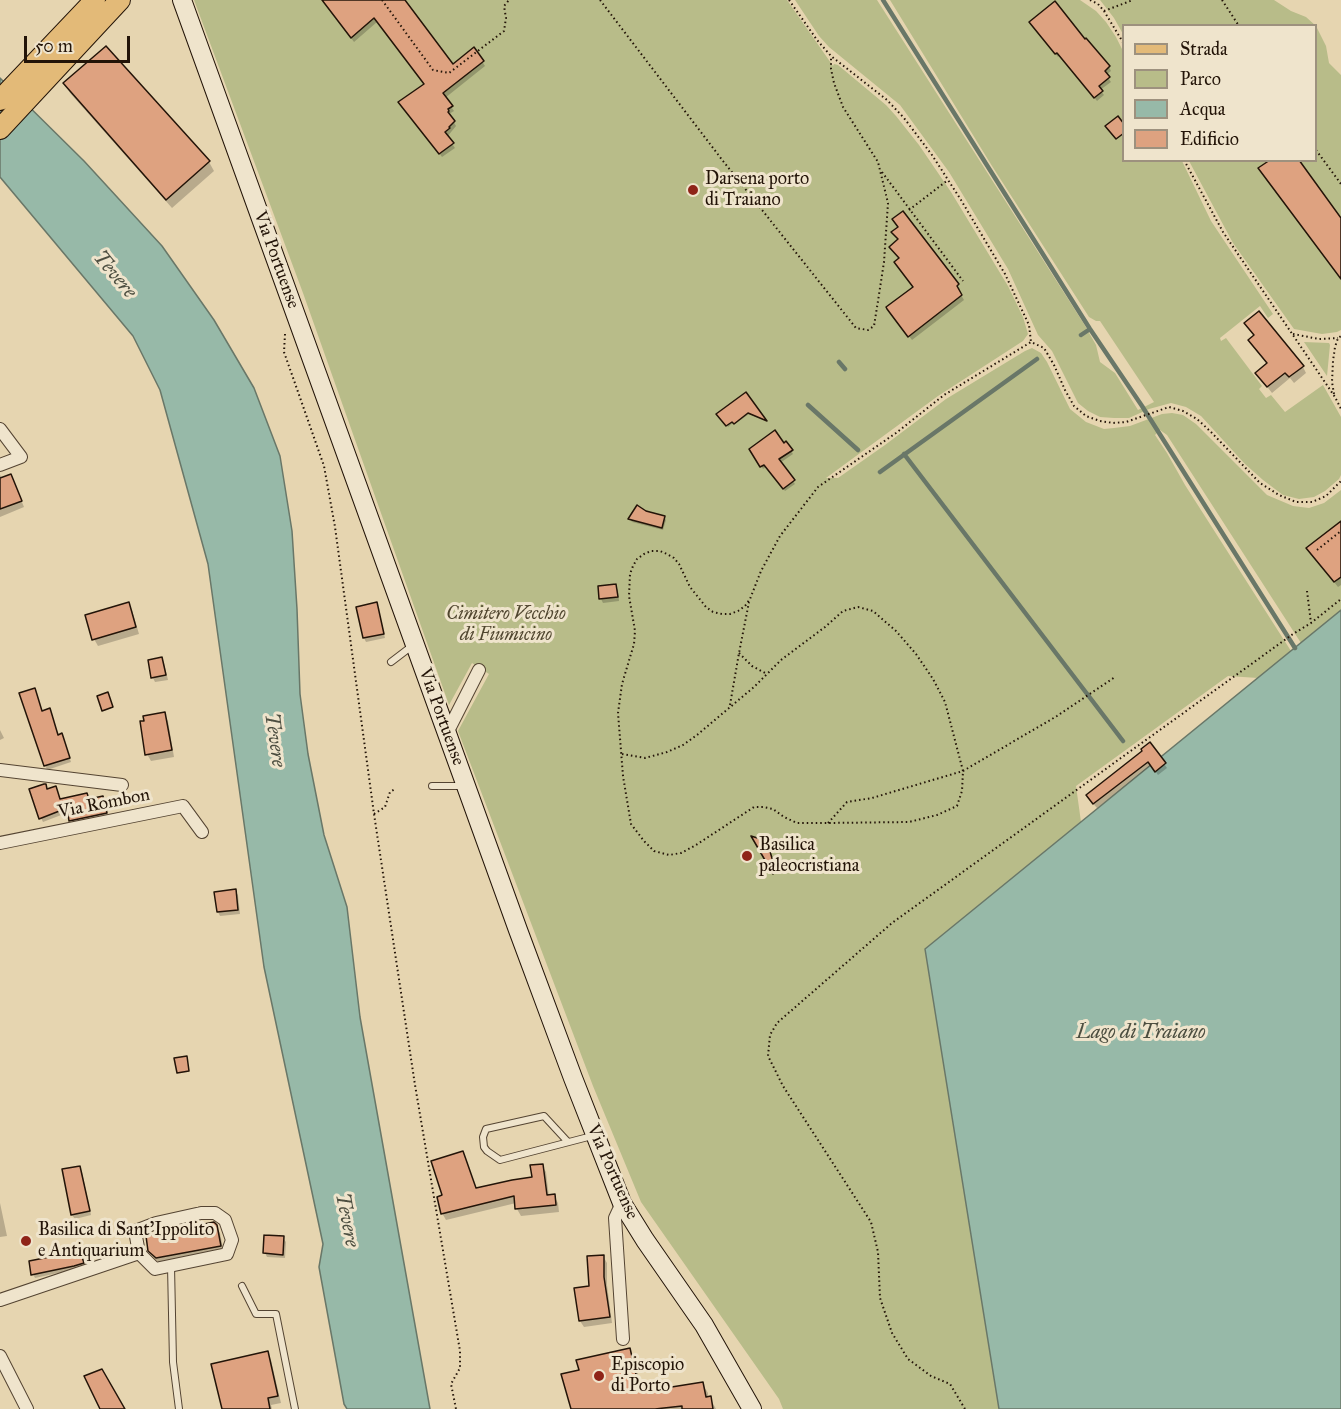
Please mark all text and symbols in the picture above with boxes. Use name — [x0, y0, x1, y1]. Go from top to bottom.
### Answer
scale bar — [27, 24, 134, 62]
legend — [1122, 24, 1317, 162]
text: 50 m — [35, 35, 73, 57]
text: Strada — [1180, 38, 1228, 60]
text: Parco — [1180, 68, 1221, 90]
text: Acqua — [1180, 98, 1225, 120]
text: Edificio — [1180, 128, 1239, 150]
place label: Darsena porto di Traiano — [705, 169, 809, 212]
marker: Darsena porto di Traiano — [686, 183, 700, 197]
street label: Via Portuense — [248, 208, 304, 312]
water label: Tevere — [87, 246, 141, 304]
park label: Cimitero Vecchio di Fiumicino — [446, 604, 566, 646]
street label: Via Portuense — [413, 665, 469, 769]
water label: Tevere — [258, 711, 290, 769]
street label: Via Rombon — [56, 784, 152, 824]
place label: Basilica paleocristiana — [759, 835, 859, 878]
marker: Basilica paleocristiana — [740, 849, 754, 863]
water label: Lago di Traiano — [1076, 1021, 1206, 1045]
street label: Via Portuense — [581, 1121, 643, 1223]
water label: Tevere — [329, 1191, 363, 1249]
place label: Basilica di Sant'Ippolito e Antiquarium — [38, 1220, 214, 1262]
marker: Basilica di Sant'Ippolito e Antiquarium — [19, 1234, 33, 1248]
place label: Episcopio di Porto — [611, 1355, 684, 1398]
marker: Episcopio di Porto — [592, 1369, 606, 1383]

